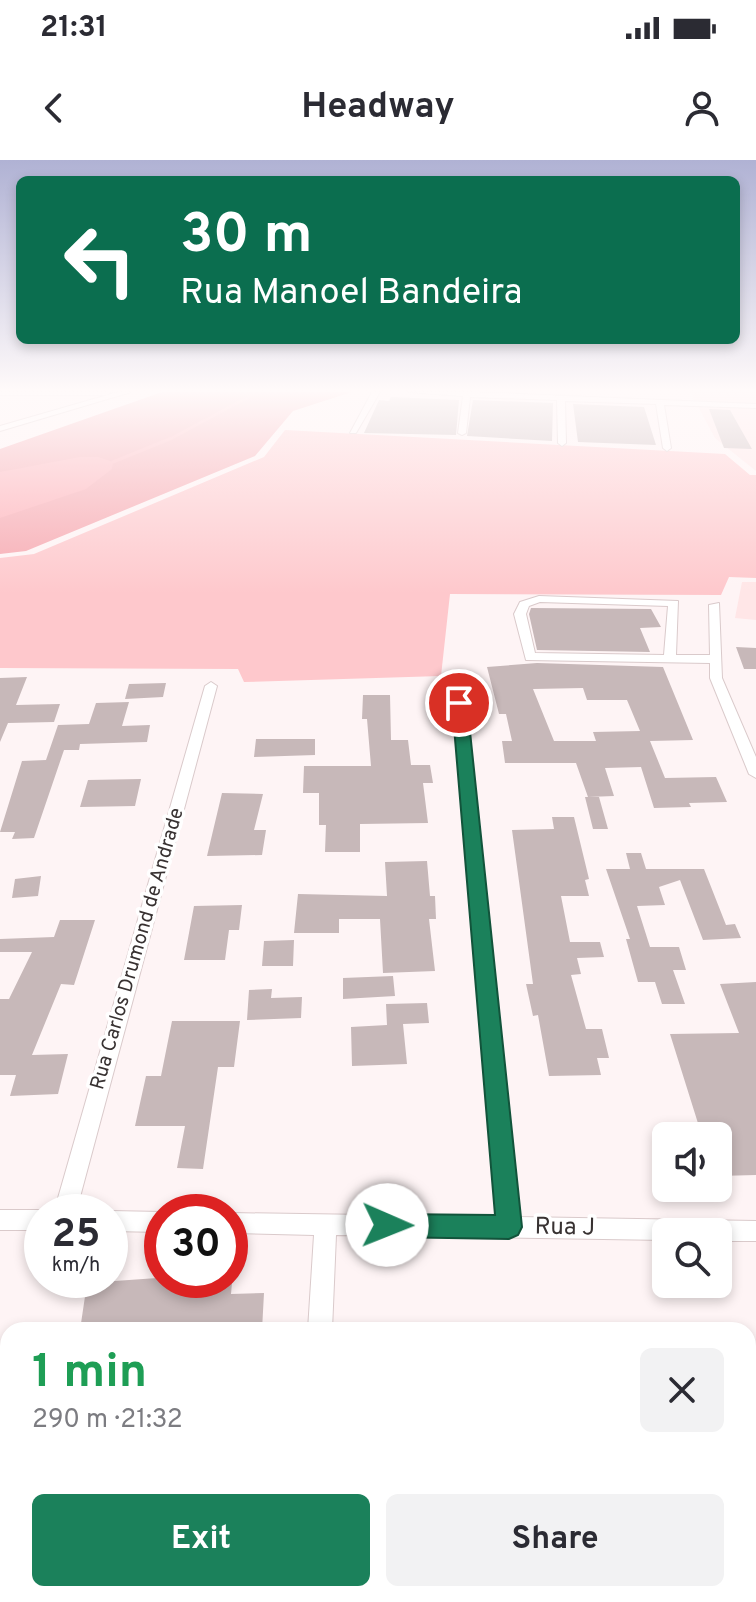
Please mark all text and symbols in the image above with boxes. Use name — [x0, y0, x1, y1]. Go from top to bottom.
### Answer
text: 21:31 — [40, 10, 108, 47]
text: Headway — [301, 85, 455, 131]
icon: back — [32, 86, 76, 130]
icon: person — [680, 86, 724, 130]
text: 30 m — [180, 202, 313, 272]
icon: left — [48, 208, 152, 312]
text: Rua Manoel Bandeira — [180, 271, 522, 317]
pin — [425, 669, 493, 737]
icon: arrive — [437, 681, 481, 725]
street label: Rua Carlos Drumond de Andrade — [85, 805, 191, 1093]
map controls — [652, 1122, 732, 1298]
button: sound — [652, 1122, 732, 1202]
position arrow — [345, 1183, 429, 1267]
speed limit sign: 30 — [144, 1194, 248, 1298]
text: 25 — [52, 1211, 100, 1261]
street label: Rua J — [534, 1212, 596, 1244]
button: search — [652, 1218, 732, 1298]
text: km/h — [52, 1253, 100, 1279]
text: 1 min — [32, 1344, 147, 1404]
button: close — [640, 1348, 724, 1432]
text: 290 m · 21:32 — [32, 1404, 183, 1437]
button: Exit — [32, 1494, 370, 1586]
button: Share — [386, 1494, 724, 1586]

